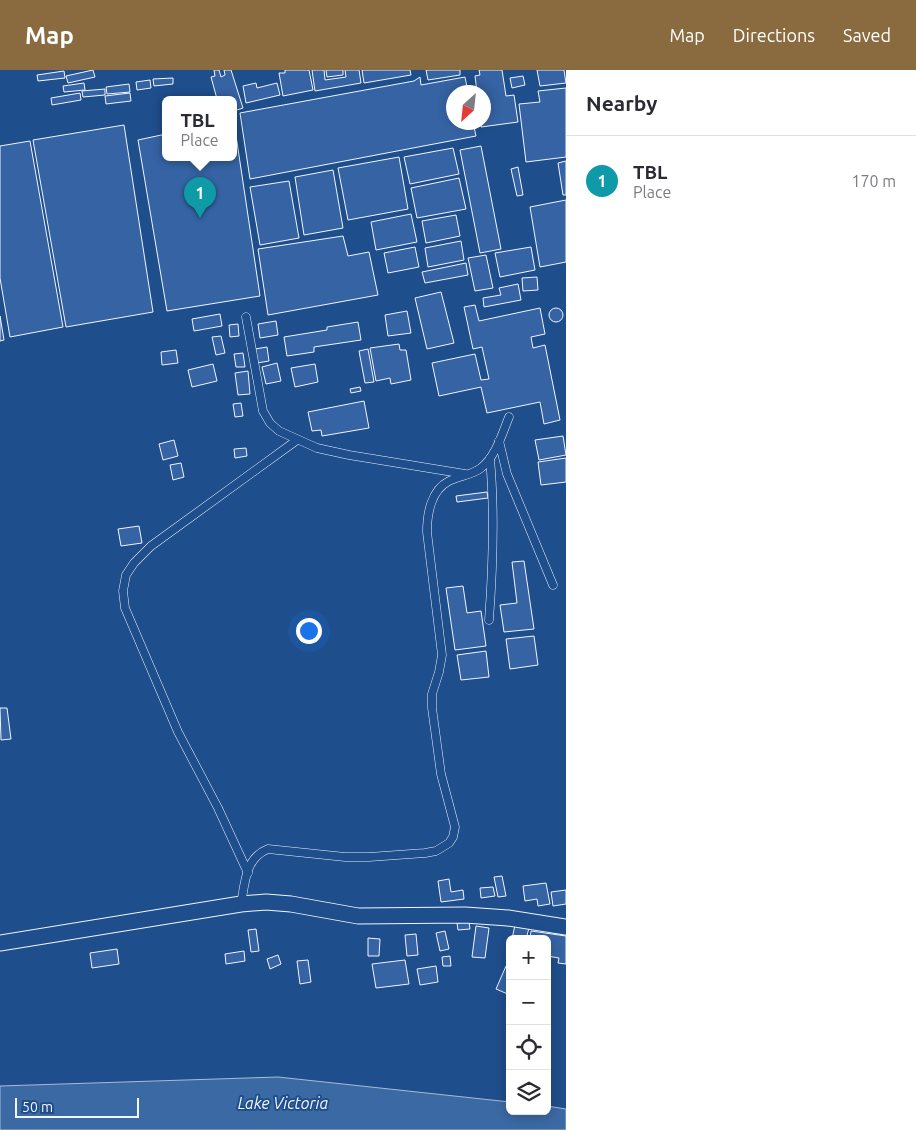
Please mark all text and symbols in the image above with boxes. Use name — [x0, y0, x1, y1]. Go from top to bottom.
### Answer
text: Map — [25, 22, 74, 49]
text: Map — [669, 25, 705, 45]
text: Directions — [733, 25, 815, 45]
text: Saved — [843, 25, 891, 45]
north arrow — [446, 85, 491, 130]
text: Nearby — [586, 91, 657, 115]
popup — [162, 96, 237, 161]
text: TBL — [180, 109, 215, 131]
text: Place — [180, 131, 219, 149]
text: TBL — [633, 161, 667, 183]
text: 1 — [597, 172, 607, 190]
text: 170 m — [851, 172, 896, 190]
pin: 1 — [184, 177, 216, 218]
text: Place — [633, 183, 671, 201]
your location — [296, 618, 322, 644]
map controls — [506, 935, 551, 1115]
button: + — [506, 935, 551, 980]
button: − — [506, 980, 551, 1025]
button: locate — [506, 1025, 551, 1070]
button: layers — [506, 1070, 551, 1115]
water label: Lake Victoria — [238, 1094, 329, 1112]
scale bar — [15, 1095, 139, 1118]
text: 50 m — [22, 1099, 53, 1115]

